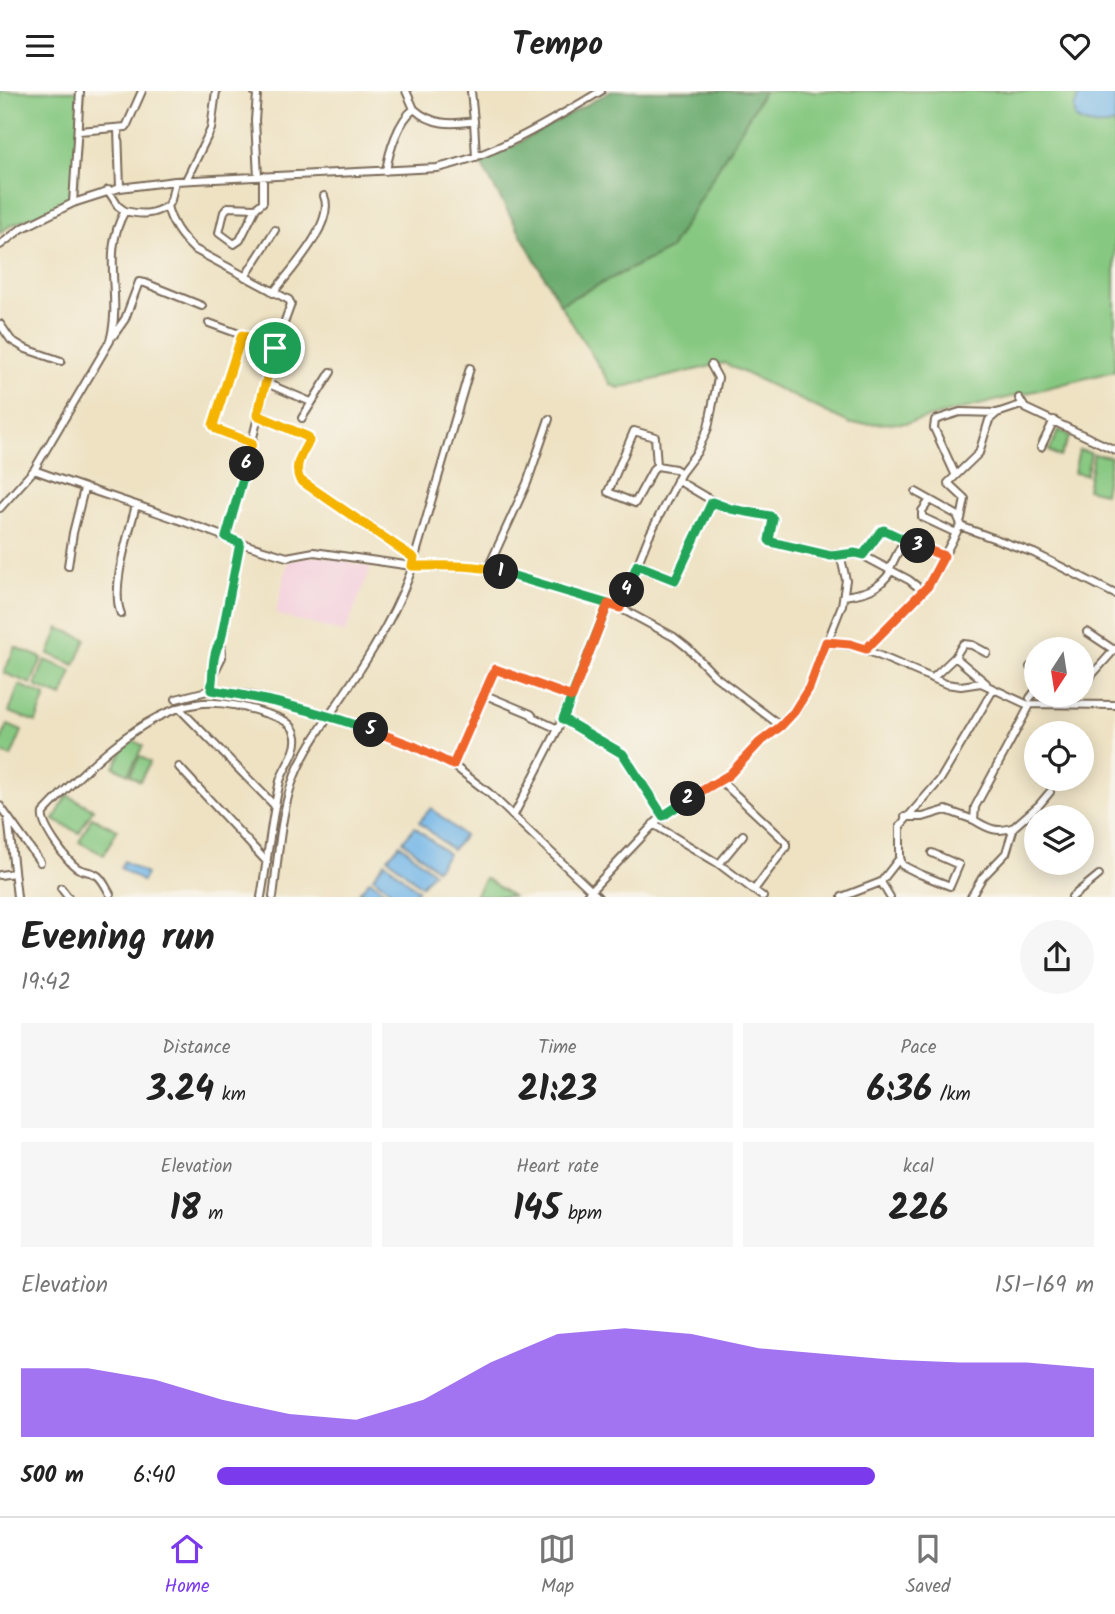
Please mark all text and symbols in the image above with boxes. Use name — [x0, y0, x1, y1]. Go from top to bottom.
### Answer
text: Tempo — [512, 20, 603, 71]
icon: menu — [21, 27, 59, 65]
icon: heart — [1056, 27, 1094, 65]
pin — [245, 318, 305, 378]
icon: arrive — [256, 329, 294, 367]
pin: 6 — [230, 447, 264, 481]
text: 6 — [241, 448, 252, 478]
pin: 3 — [900, 529, 936, 563]
text: 3 — [912, 530, 923, 560]
pin: 1 — [484, 554, 518, 589]
text: 1 — [498, 556, 503, 586]
pin: 4 — [610, 573, 644, 607]
text: 4 — [621, 574, 632, 604]
north arrow — [1024, 637, 1094, 707]
map controls — [1024, 637, 1094, 875]
pin: 5 — [354, 713, 388, 747]
text: 5 — [366, 714, 375, 744]
button: locate — [1024, 721, 1094, 791]
pin: 2 — [670, 781, 706, 817]
text: 2 — [682, 783, 693, 813]
button: layers — [1024, 805, 1094, 875]
text: Evening run — [21, 909, 215, 969]
button: share — [1020, 920, 1094, 994]
text: 19:42 — [21, 965, 71, 1001]
text: Distance — [162, 1033, 231, 1063]
text: Time — [538, 1033, 577, 1063]
text: Pace — [900, 1033, 937, 1063]
text: 3.24 — [147, 1063, 214, 1119]
text: 21:23 — [518, 1063, 597, 1119]
text: 6:36 — [866, 1063, 932, 1119]
text: km — [214, 1080, 246, 1110]
text: /km — [932, 1080, 971, 1110]
text: Elevation — [161, 1152, 232, 1182]
text: Heart rate — [516, 1152, 599, 1182]
text: kcal — [903, 1152, 934, 1182]
text: 18 — [170, 1182, 201, 1238]
text: 145 — [513, 1182, 560, 1238]
text: 226 — [889, 1182, 948, 1238]
text: m — [201, 1199, 223, 1229]
text: bpm — [560, 1199, 602, 1229]
text: Elevation — [21, 1268, 108, 1304]
text: 151–169 m — [994, 1268, 1094, 1304]
text: 500 m — [21, 1458, 84, 1494]
text: 6:40 — [133, 1458, 176, 1494]
tab: Home — [164, 1530, 210, 1602]
tab: Map — [538, 1530, 576, 1602]
tab: Saved — [905, 1530, 951, 1602]

